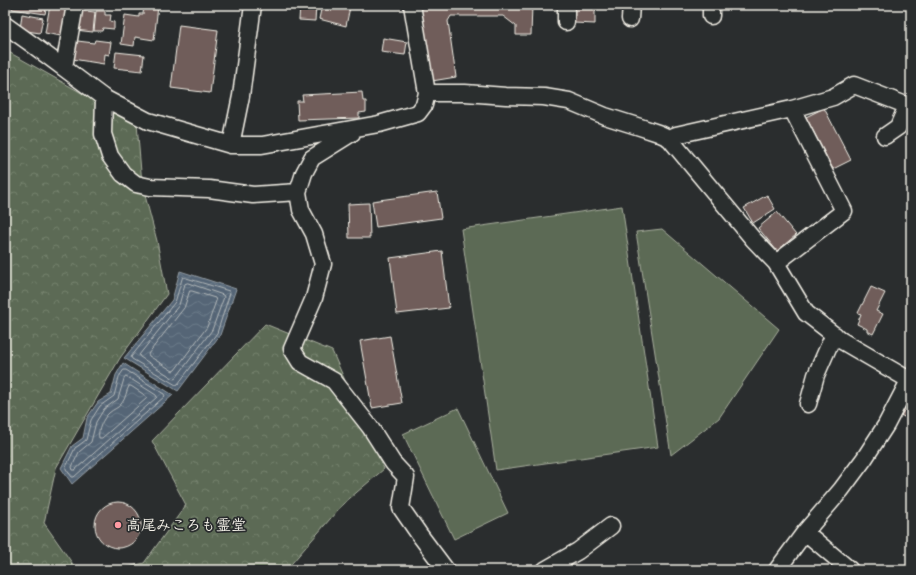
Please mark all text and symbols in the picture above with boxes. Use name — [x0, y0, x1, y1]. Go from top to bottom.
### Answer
place label: 高尾みころも霊堂 — [126, 516, 246, 534]
marker: 高尾みころも霊堂 — [113, 520, 123, 530]

